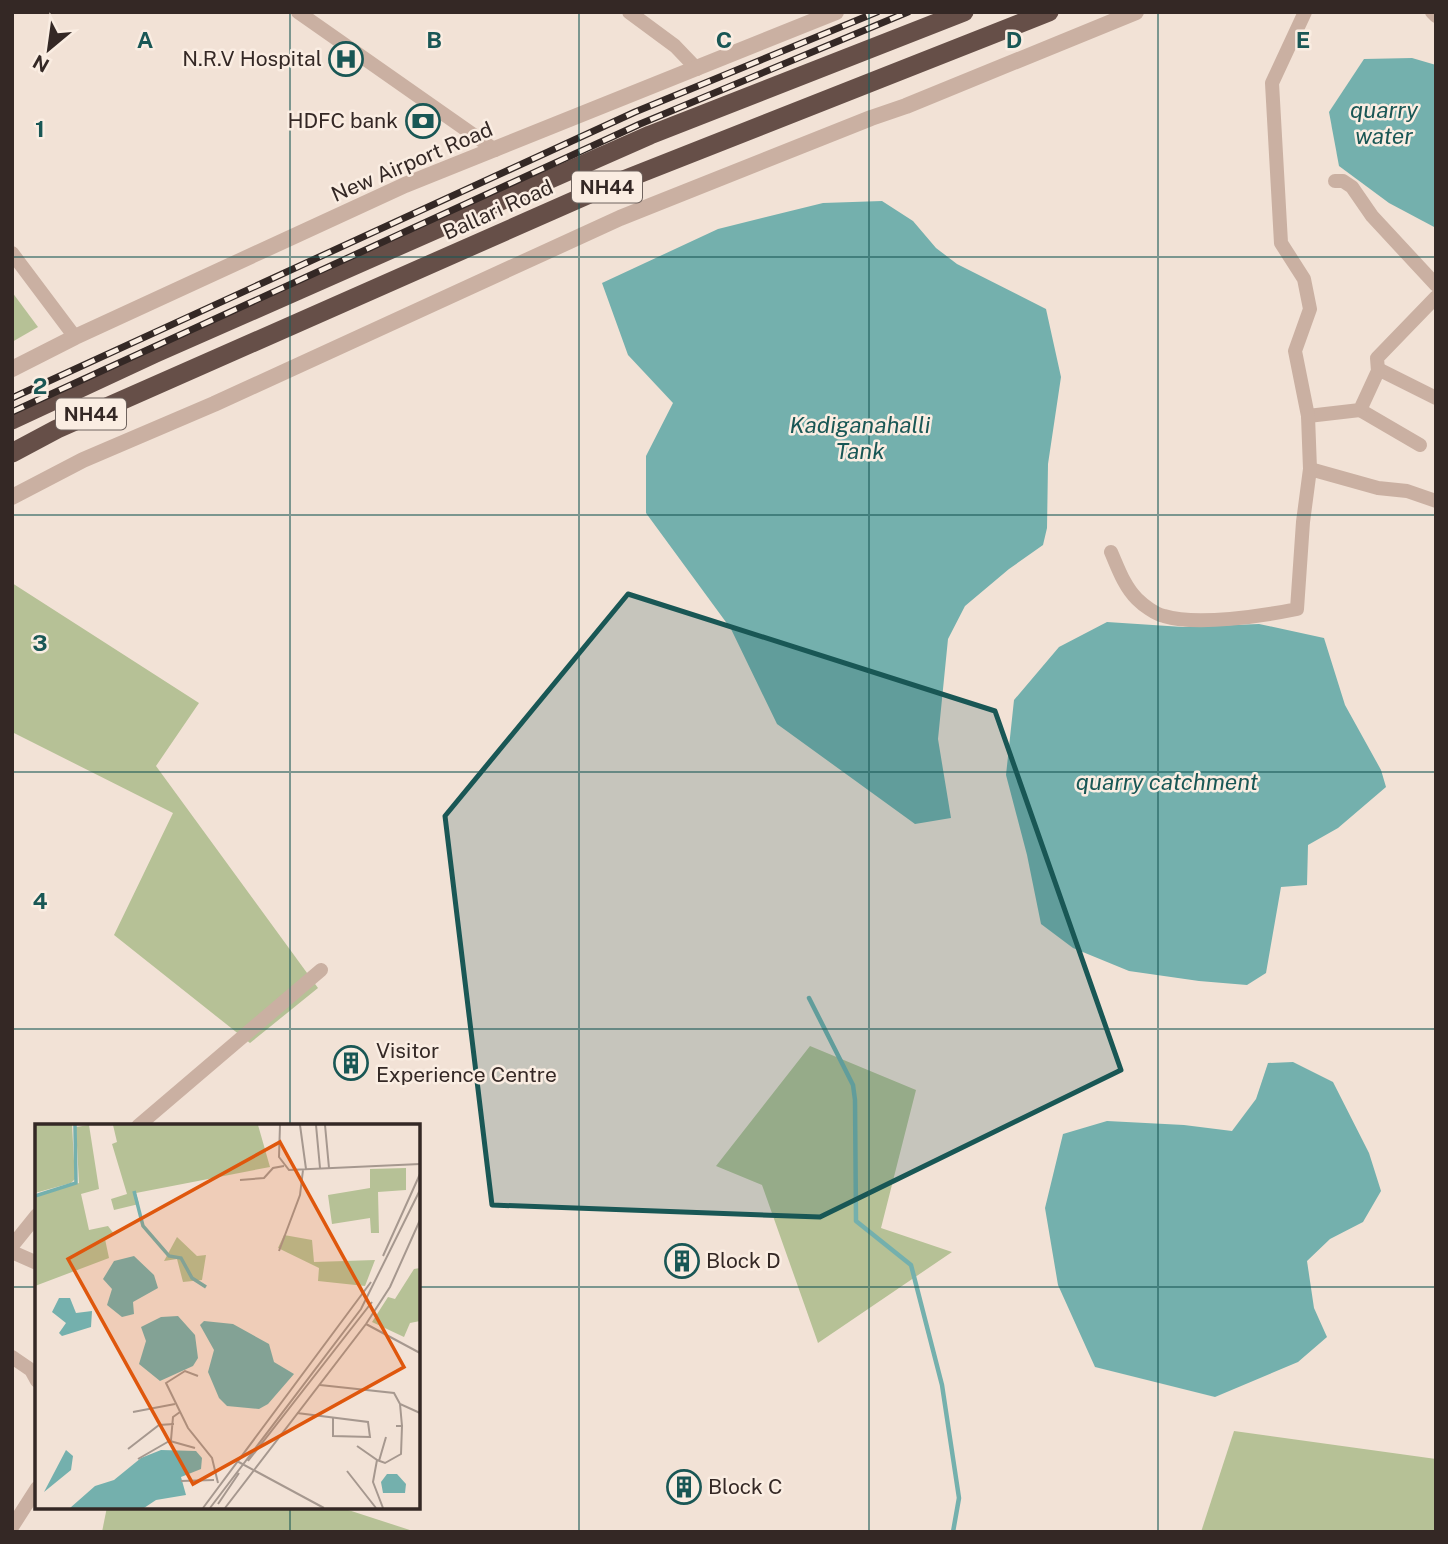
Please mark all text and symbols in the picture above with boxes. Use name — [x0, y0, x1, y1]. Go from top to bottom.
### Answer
north arrow — [14, 14, 84, 84]
text: A — [137, 26, 154, 53]
text: B — [426, 26, 442, 53]
text: C — [716, 26, 732, 53]
text: D — [1006, 26, 1022, 53]
text: E — [1296, 26, 1310, 53]
hospital icon: N.R.V Hospital — [327, 40, 365, 78]
place label: N.R.V Hospital — [182, 46, 322, 71]
text: N — [29, 51, 53, 77]
water label: quarry water — [1350, 96, 1419, 149]
bank icon: HDFC bank — [404, 102, 442, 140]
place label: HDFC bank — [287, 108, 398, 133]
text: 1 — [35, 115, 45, 142]
street label: New Airport Road — [327, 116, 496, 207]
road number: NH44 — [572, 172, 642, 202]
street label: Ballari Road — [439, 174, 557, 245]
text: 2 — [33, 372, 47, 399]
road number: NH44 — [56, 398, 126, 430]
water label: Kadiganahalli Tank — [790, 411, 931, 464]
text: 3 — [32, 629, 48, 656]
water label: quarry catchment — [1076, 768, 1259, 795]
text: 4 — [32, 887, 48, 914]
place label: Visitor Experience Centre — [376, 1038, 557, 1087]
building icon: Visitor Experience Centre — [332, 1044, 370, 1082]
inset map — [35, 1124, 420, 1509]
building icon: Block D — [663, 1242, 701, 1280]
place label: Block D — [706, 1248, 781, 1273]
building icon: Block C — [665, 1468, 703, 1506]
place label: Block C — [708, 1474, 782, 1499]

